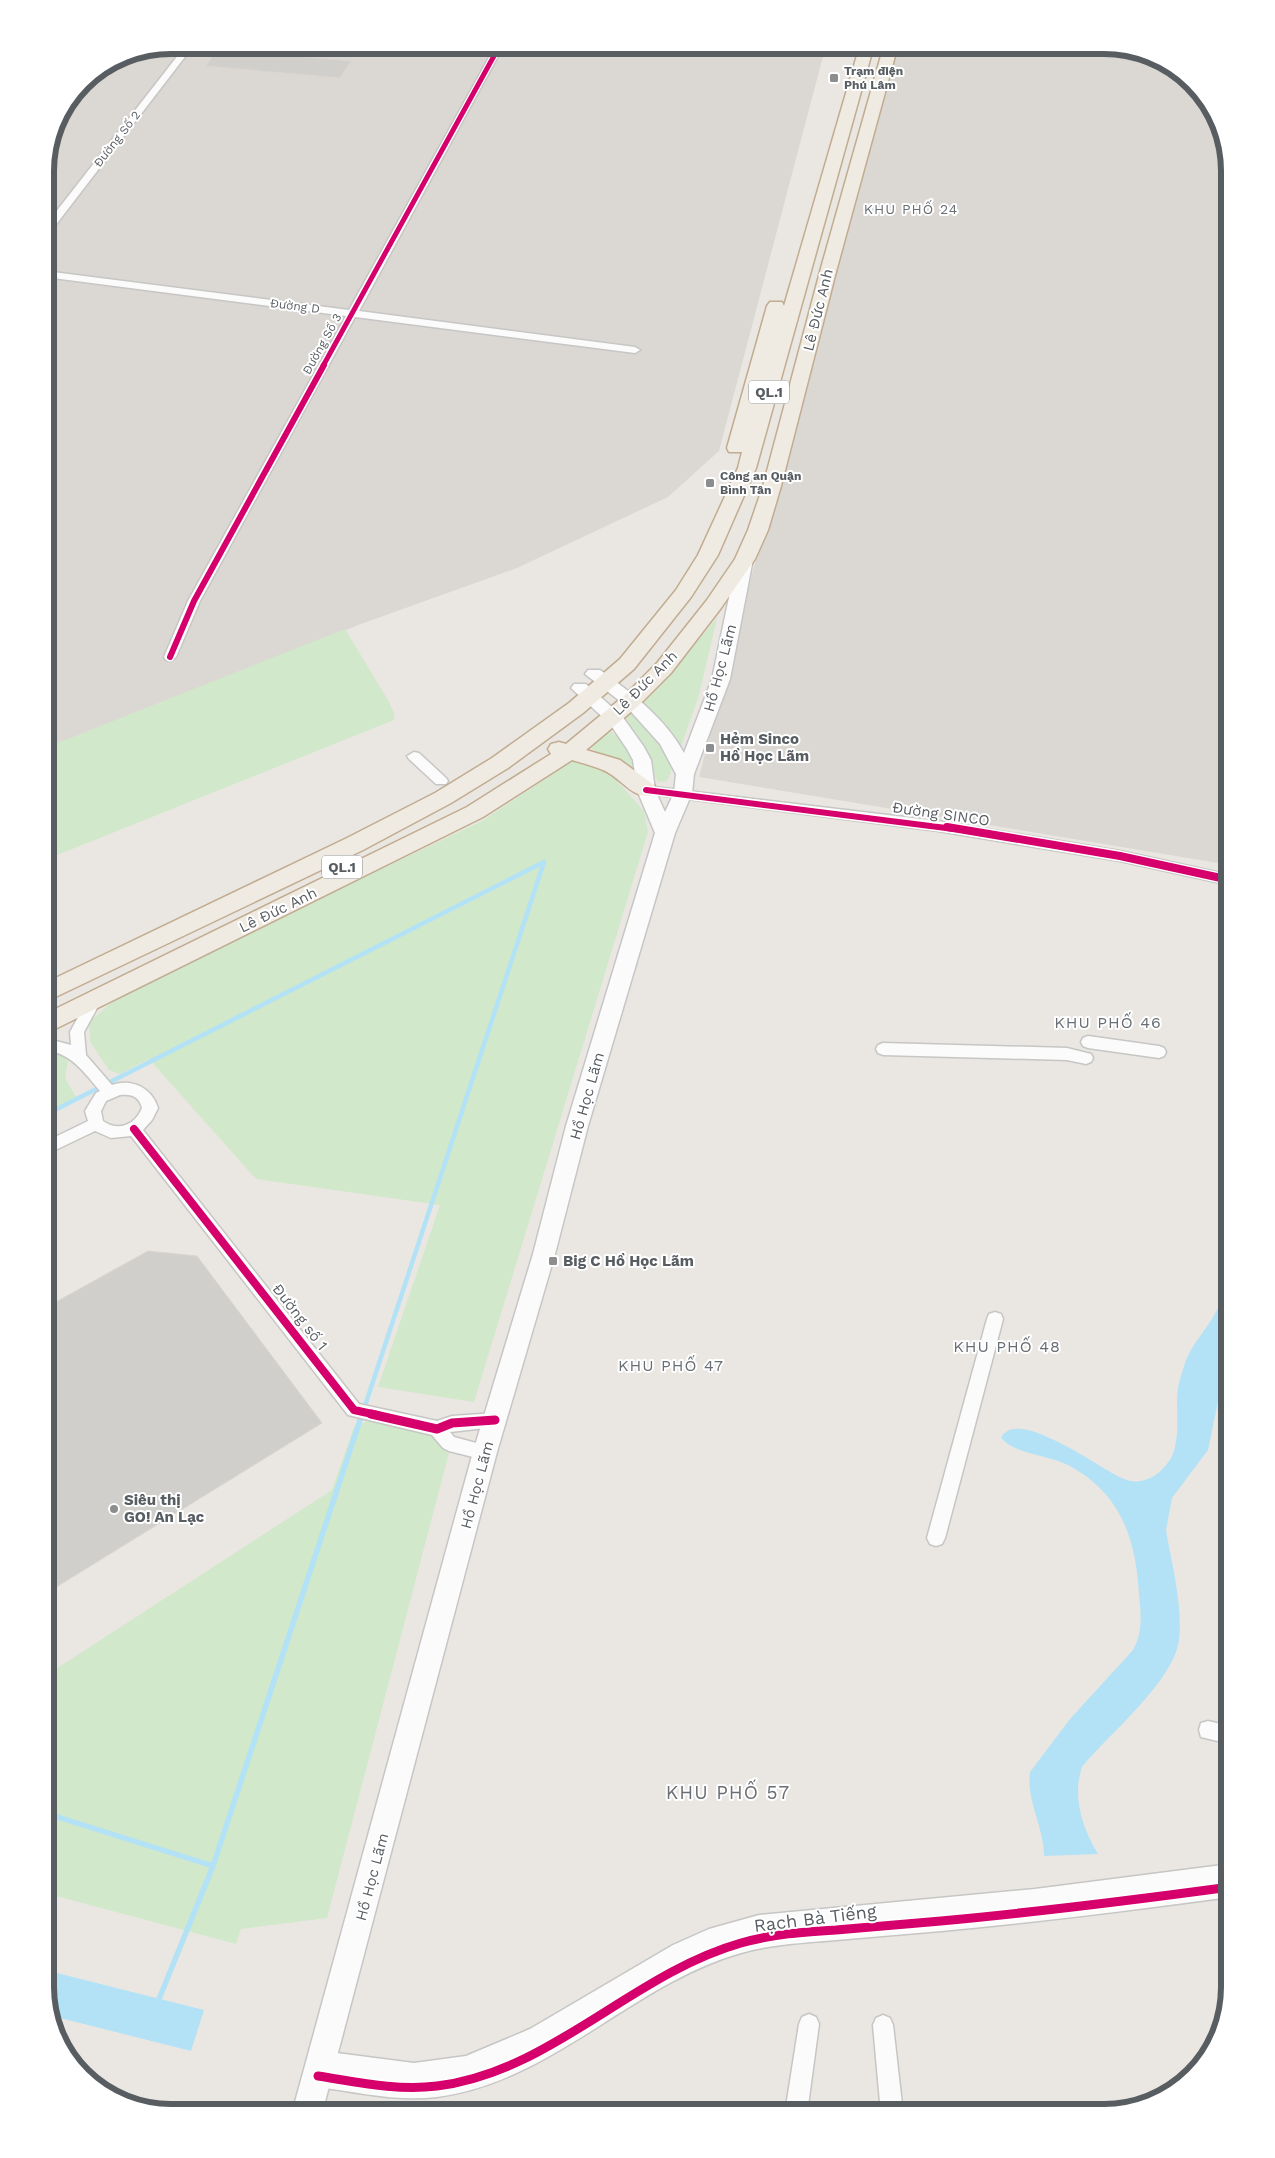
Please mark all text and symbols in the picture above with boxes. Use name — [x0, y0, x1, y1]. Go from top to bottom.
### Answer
place label: Trạm điện Phú Lâm — [844, 64, 903, 92]
marker: Trạm điện Phú Lâm — [828, 72, 840, 84]
street label: Đường Số 2 — [91, 108, 143, 170]
district label: KHU PHỐ 24 — [864, 200, 958, 217]
street label: Lê Đức Anh — [799, 267, 837, 353]
street label: Đường D — [269, 296, 321, 316]
street label: Đường Số 3 — [300, 311, 344, 377]
road number: QL.1 — [749, 381, 789, 404]
place label: Công an Quận Bình Tân — [720, 469, 801, 497]
marker: Công an Quận Bình Tân — [704, 477, 716, 489]
street label: Hồ Học Lãm — [700, 622, 740, 714]
street label: Lê Đức Anh — [609, 647, 681, 719]
place label: Hẻm Sinco Hồ Học Lãm — [720, 730, 809, 765]
marker: Hẻm Sinco Hồ Học Lãm — [704, 742, 716, 754]
street label: Đường SINCO — [891, 798, 991, 830]
road number: QL.1 — [322, 856, 362, 879]
street label: Lê Đức Anh — [236, 883, 320, 937]
district label: KHU PHỐ 46 — [1054, 1012, 1162, 1032]
street label: Hồ Học Lãm — [566, 1050, 608, 1142]
place label: Big C Hồ Học Lãm — [563, 1252, 694, 1270]
marker: Big C Hồ Học Lãm — [547, 1255, 559, 1267]
street label: Đường số 1 — [269, 1280, 331, 1354]
district label: KHU PHỐ 48 — [953, 1336, 1061, 1356]
district label: KHU PHỐ 47 — [618, 1355, 724, 1375]
street label: Hồ Học Lãm — [457, 1439, 497, 1531]
place label: Siêu thị GO! An Lạc — [124, 1491, 205, 1526]
marker: Siêu thị GO! An Lạc — [108, 1503, 120, 1515]
district label: KHU PHỐ 57 — [666, 1779, 790, 1804]
street label: Hồ Học Lãm — [352, 1831, 392, 1923]
street label: Rạch Bà Tiếng — [753, 1900, 878, 1936]

